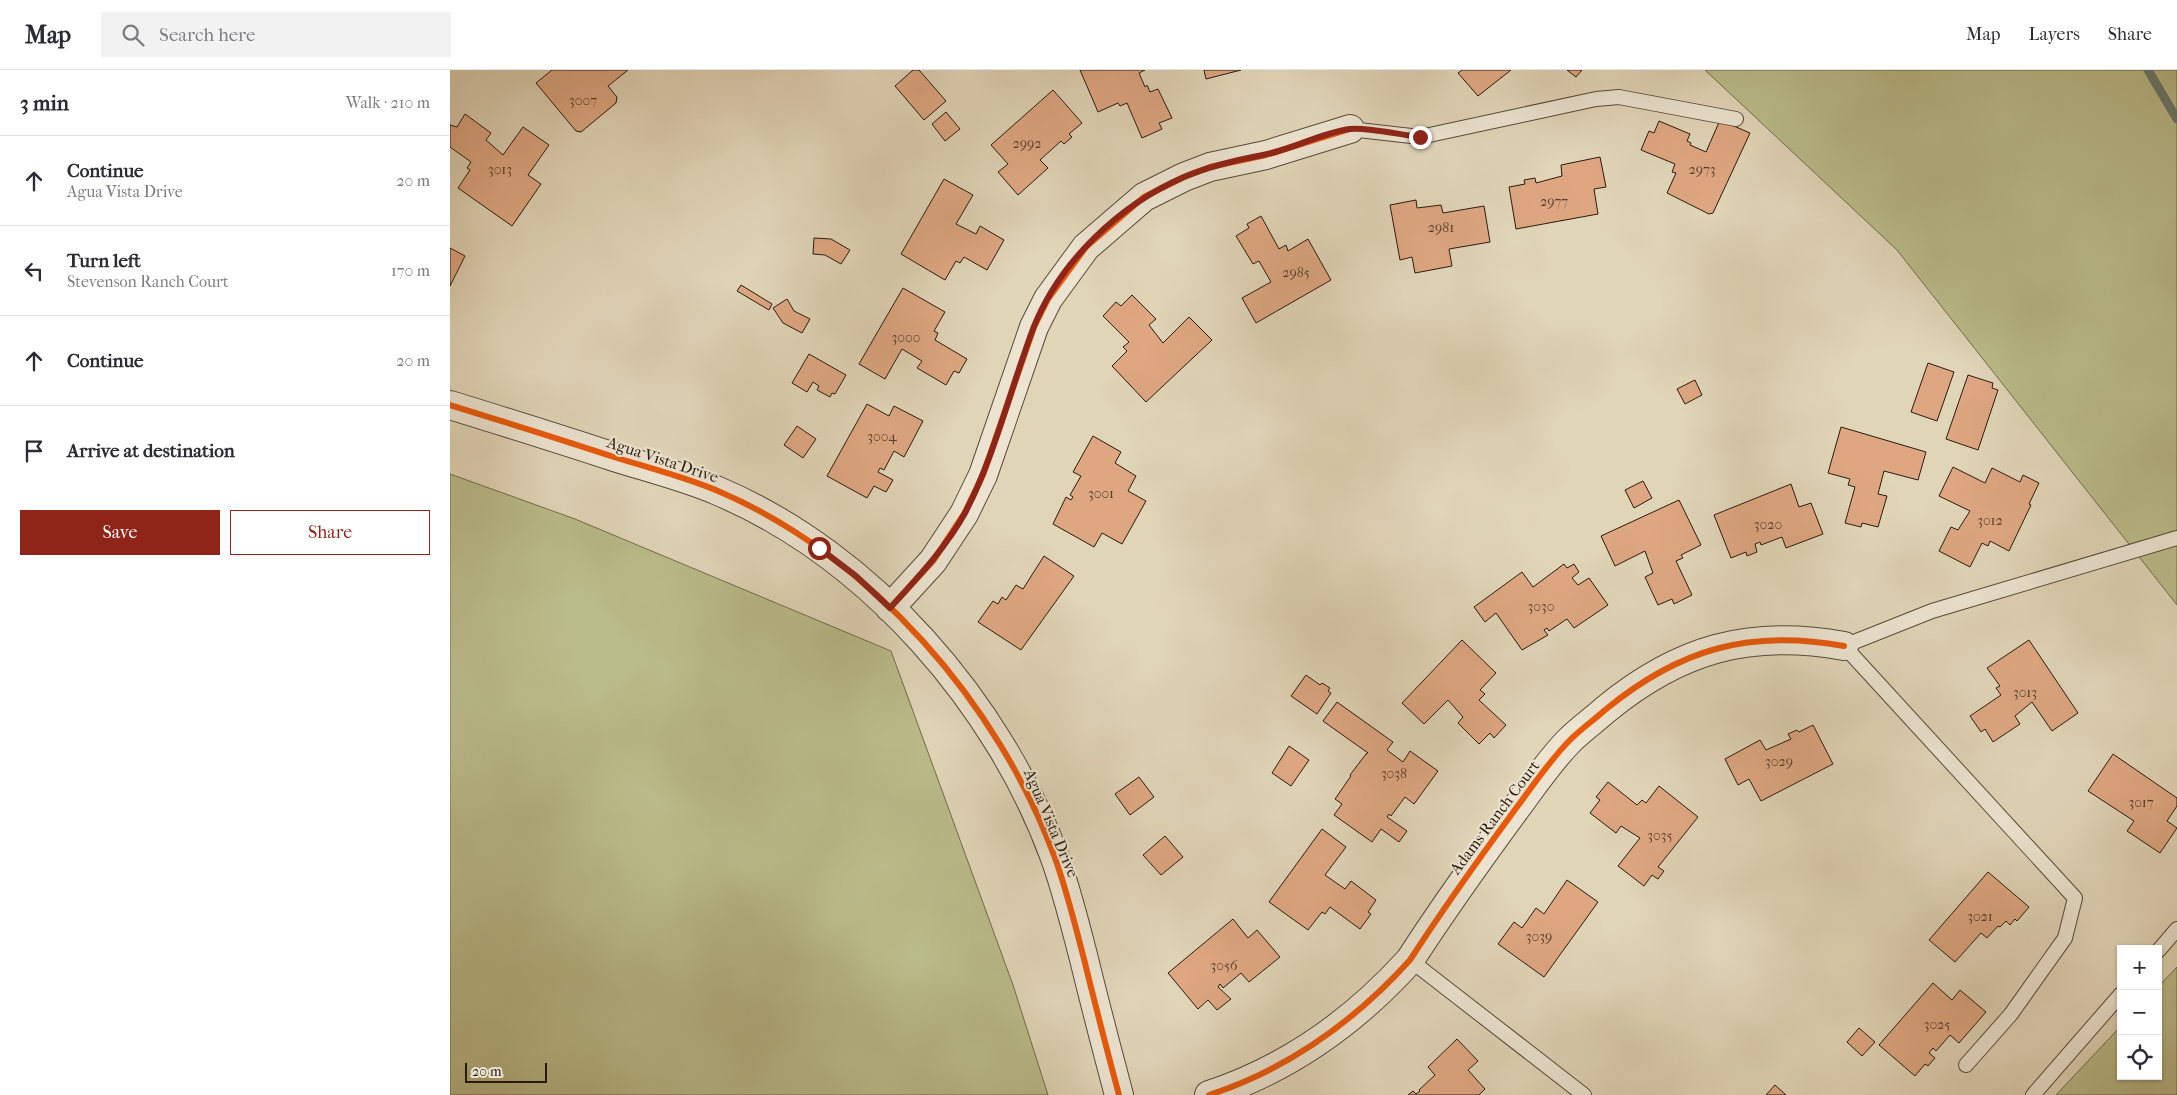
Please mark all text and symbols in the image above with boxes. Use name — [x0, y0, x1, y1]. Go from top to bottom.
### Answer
search box — [101, 12, 451, 57]
text: Map — [25, 21, 71, 49]
icon: search — [119, 21, 147, 49]
text: Search here — [159, 24, 255, 46]
text: Map — [1966, 24, 2000, 45]
text: Layers — [2028, 24, 2080, 45]
text: Share — [2108, 24, 2152, 45]
text: 3 min — [20, 91, 69, 115]
house number: 3007 — [569, 92, 597, 109]
text: Walk · 210 m — [346, 93, 430, 112]
route end — [1409, 126, 1432, 149]
house number: 2992 — [1012, 135, 1042, 152]
text: Continue — [67, 160, 143, 182]
house number: 3013 — [488, 161, 512, 178]
house number: 2973 — [1688, 161, 1716, 178]
icon: ahead — [20, 167, 48, 195]
text: 20 m — [396, 171, 430, 190]
text: Agua Vista Drive — [67, 182, 183, 201]
house number: 2977 — [1540, 193, 1568, 210]
house number: 2981 — [1428, 219, 1454, 236]
text: Turn left — [67, 250, 141, 272]
icon: left — [20, 257, 48, 285]
text: 170 m — [391, 261, 430, 280]
house number: 2985 — [1282, 264, 1310, 281]
text: Stevenson Ranch Court — [67, 272, 229, 291]
house number: 3000 — [892, 329, 920, 346]
icon: ahead — [20, 347, 48, 375]
text: Continue — [67, 350, 143, 372]
text: 20 m — [396, 351, 430, 370]
house number: 3004 — [867, 428, 897, 445]
street label: Agua Vista Drive — [604, 432, 721, 486]
icon: arrive — [20, 437, 48, 465]
text: Arrive at destination — [67, 440, 235, 462]
house number: 3001 — [1088, 485, 1114, 502]
button: Save — [20, 510, 220, 555]
button: Share — [230, 510, 430, 555]
house number: 3012 — [1977, 512, 2003, 529]
house number: 3020 — [1754, 516, 1782, 533]
route start — [808, 537, 831, 560]
house number: 3030 — [1528, 598, 1554, 615]
house number: 3013 — [2013, 684, 2037, 701]
house number: 3029 — [1765, 753, 1793, 770]
street label: Adams Ranch Court — [1445, 756, 1544, 879]
street label: Agua Vista Drive — [1020, 765, 1083, 880]
house number: 3038 — [1381, 765, 1407, 782]
house number: 3017 — [2128, 794, 2154, 811]
house number: 3035 — [1647, 827, 1673, 844]
house number: 3021 — [1967, 908, 1993, 925]
house number: 3039 — [1526, 928, 1552, 945]
map controls — [2117, 945, 2162, 1080]
button: + — [2117, 945, 2162, 990]
house number: 3056 — [1210, 957, 1238, 974]
button: − — [2117, 990, 2162, 1035]
house number: 3025 — [1924, 1016, 1950, 1033]
button: locate — [2117, 1035, 2162, 1080]
scale bar — [465, 1060, 548, 1083]
text: 20 m — [472, 1063, 502, 1080]

